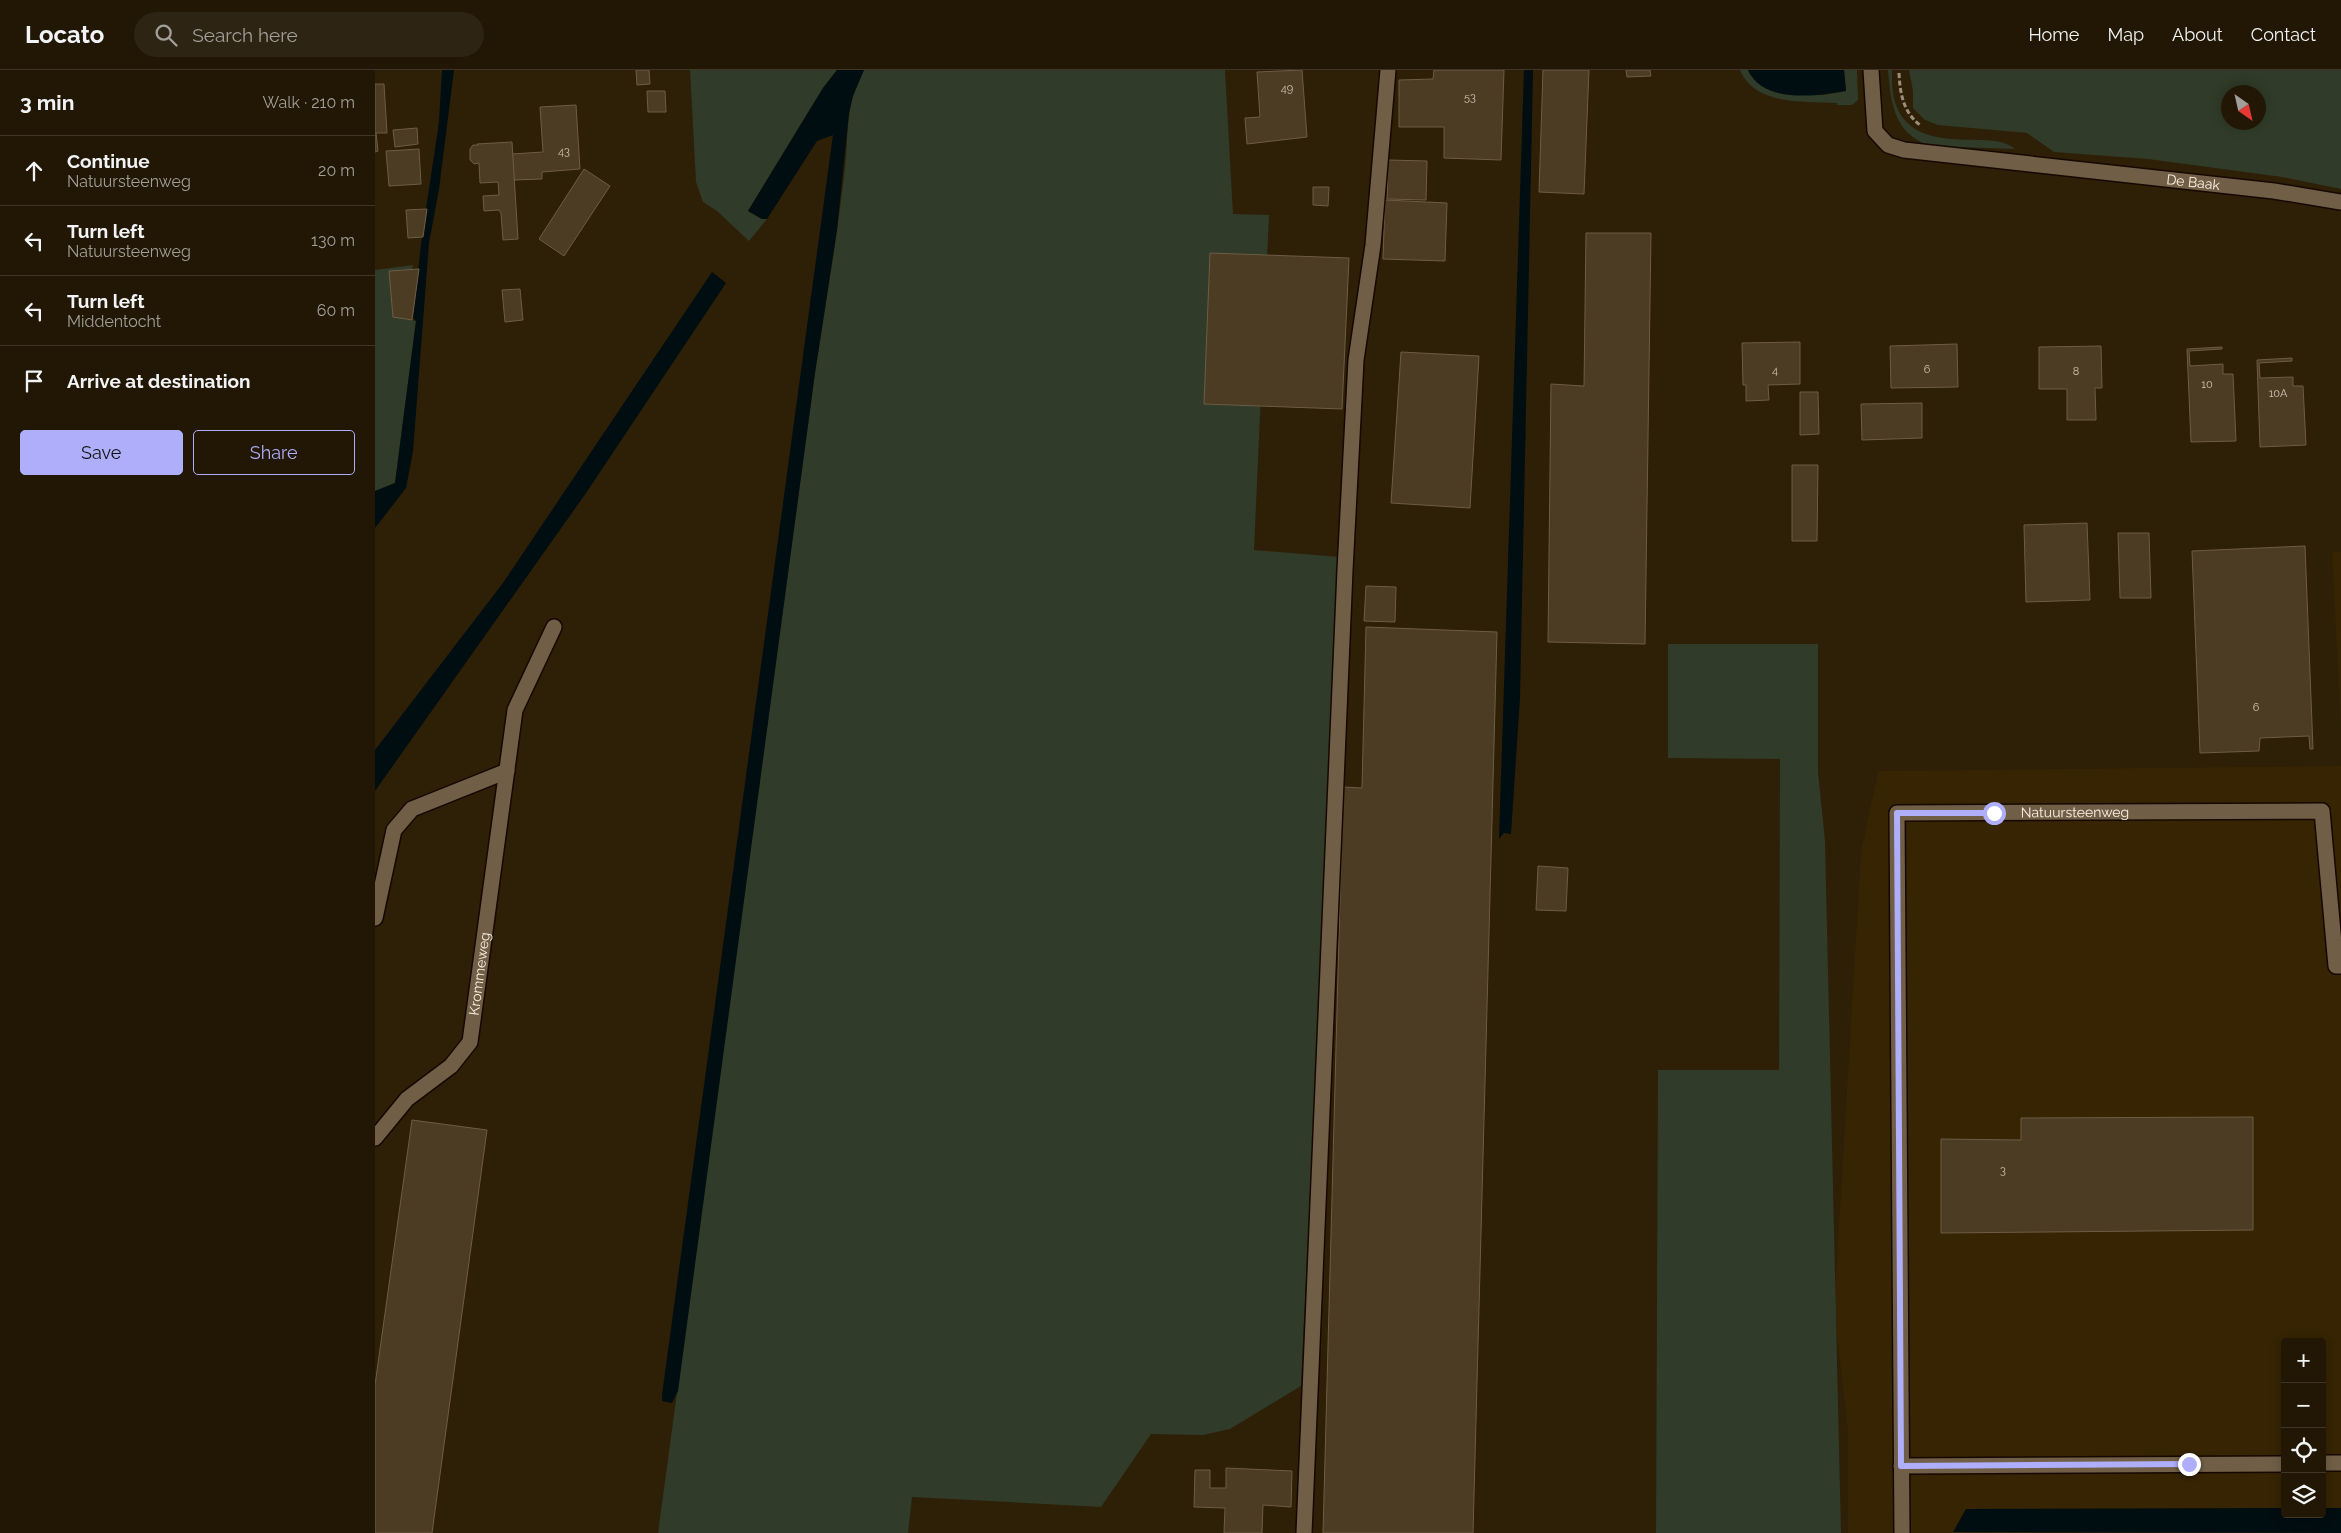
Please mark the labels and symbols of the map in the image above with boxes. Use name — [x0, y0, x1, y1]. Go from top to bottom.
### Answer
house number: 49 — [1281, 82, 1293, 95]
north arrow — [2221, 85, 2266, 130]
house number: 53 — [1464, 91, 1476, 104]
house number: 43 — [558, 145, 570, 158]
street label: De Baak — [2166, 171, 2221, 193]
house number: 6 — [1924, 363, 1931, 376]
house number: 4 — [1772, 364, 1778, 377]
house number: 8 — [2073, 365, 2079, 378]
house number: 10 — [2201, 378, 2213, 391]
house number: 10A — [2269, 387, 2288, 400]
house number: 6 — [2253, 701, 2260, 714]
route start — [1983, 802, 2006, 825]
street label: Natuursteenweg — [2021, 804, 2129, 820]
street label: Krommeweg — [466, 931, 493, 1016]
house number: 3 — [2000, 1164, 2006, 1177]
route end — [2178, 1453, 2201, 1476]

